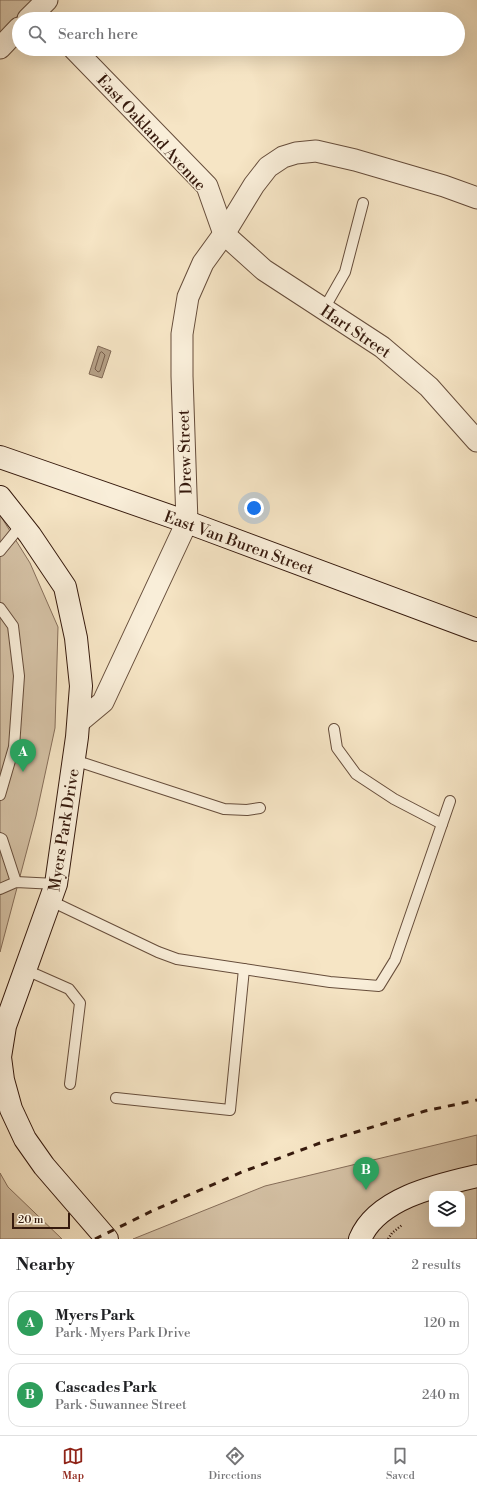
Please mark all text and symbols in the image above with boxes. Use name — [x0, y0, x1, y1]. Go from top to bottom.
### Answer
search box — [12, 12, 465, 56]
icon: search — [26, 23, 48, 45]
text: Search here — [58, 25, 138, 44]
street label: East Oakland Avenue — [92, 70, 210, 195]
street label: Hart Street — [316, 301, 395, 363]
street label: Drew Street — [174, 409, 196, 495]
your location — [244, 498, 264, 518]
street label: East Van Buren Street — [161, 507, 317, 579]
pin: A — [10, 739, 36, 772]
street label: Myers Park Drive — [44, 767, 84, 893]
pin: B — [353, 1157, 379, 1190]
map controls — [429, 1191, 465, 1227]
button: layers — [429, 1191, 465, 1227]
scale bar — [12, 1211, 70, 1230]
text: 20 m — [18, 1213, 43, 1227]
text: Nearby — [16, 1254, 75, 1276]
text: 2 results — [412, 1257, 461, 1273]
text: Myers Park — [55, 1306, 135, 1325]
text: A — [25, 1315, 35, 1331]
text: 120 m — [424, 1315, 460, 1331]
text: Park · Myers Park Drive — [55, 1325, 191, 1341]
text: Cascades Park — [55, 1378, 157, 1397]
text: B — [25, 1387, 35, 1403]
text: 240 m — [422, 1387, 460, 1403]
text: Park · Suwannee Street — [55, 1397, 187, 1413]
tab: Map — [62, 1445, 84, 1483]
tab: Directions — [209, 1445, 262, 1483]
tab: Saved — [386, 1445, 415, 1483]

